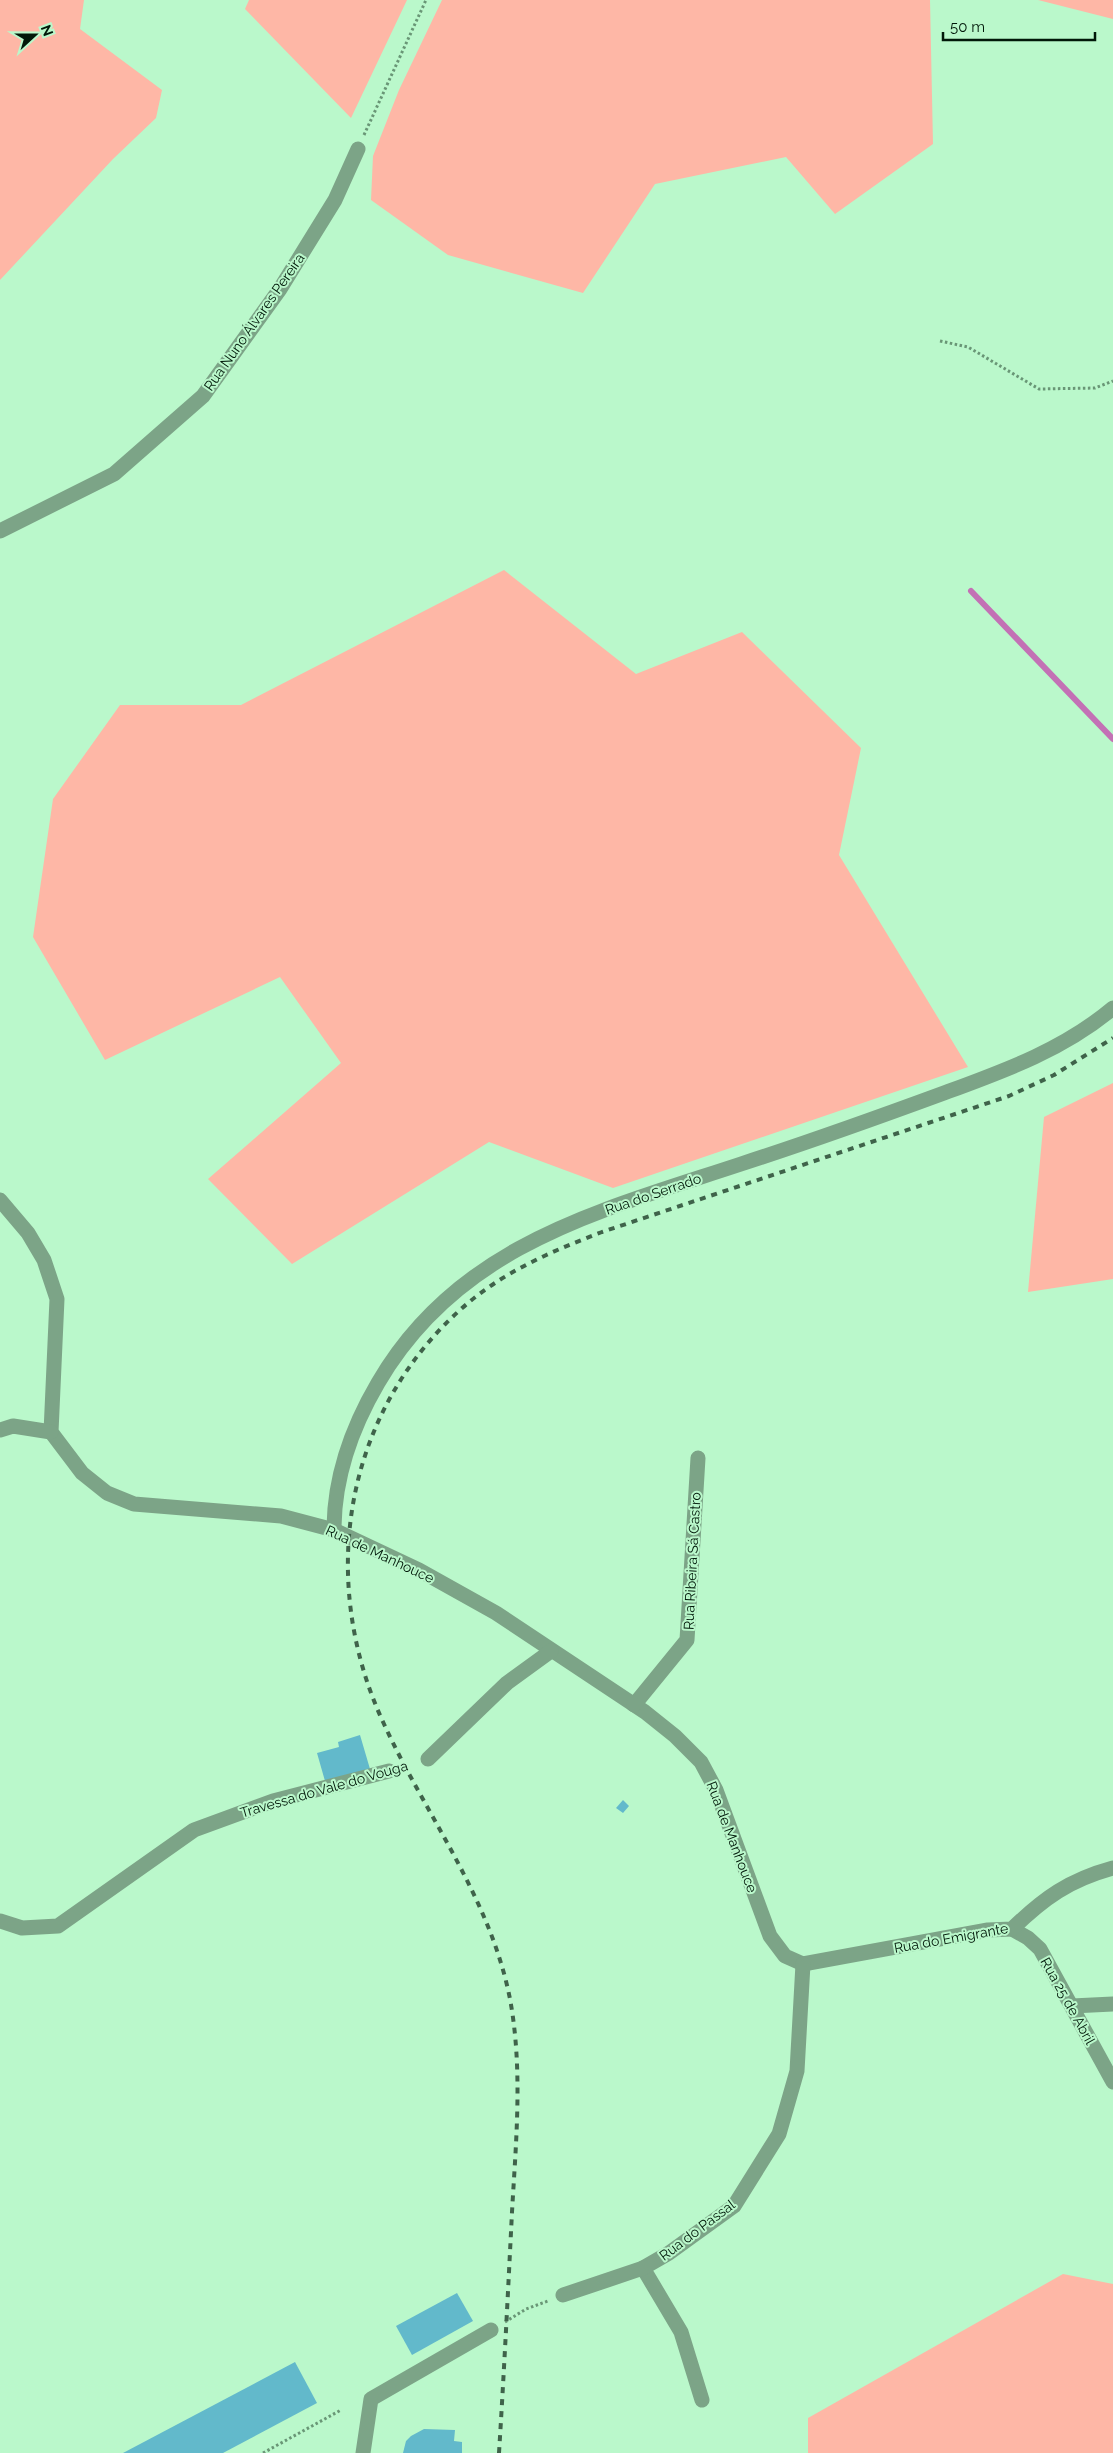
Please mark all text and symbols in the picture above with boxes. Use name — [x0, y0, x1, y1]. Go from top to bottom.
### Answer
north arrow — [10, 10, 60, 60]
scale bar — [943, 10, 1096, 42]
text: 50 m — [950, 18, 985, 36]
text: N — [38, 22, 57, 38]
street label: Rua Nuno Álvares Pereira — [200, 250, 308, 394]
street label: Rua do Serrado — [603, 1170, 703, 1218]
street label: Rua Ribeira Sá Castro — [680, 1492, 704, 1630]
street label: Rua de Manhouce — [323, 1522, 437, 1586]
street label: Travessa do Vale do Vouga — [238, 1757, 410, 1821]
street label: Rua de Manhouce — [703, 1779, 761, 1895]
street label: Rua do Emigrante — [893, 1920, 1009, 1956]
street label: Rua 25 de Abril — [1037, 1955, 1099, 2047]
street label: Rua do Passal — [656, 2196, 738, 2264]

